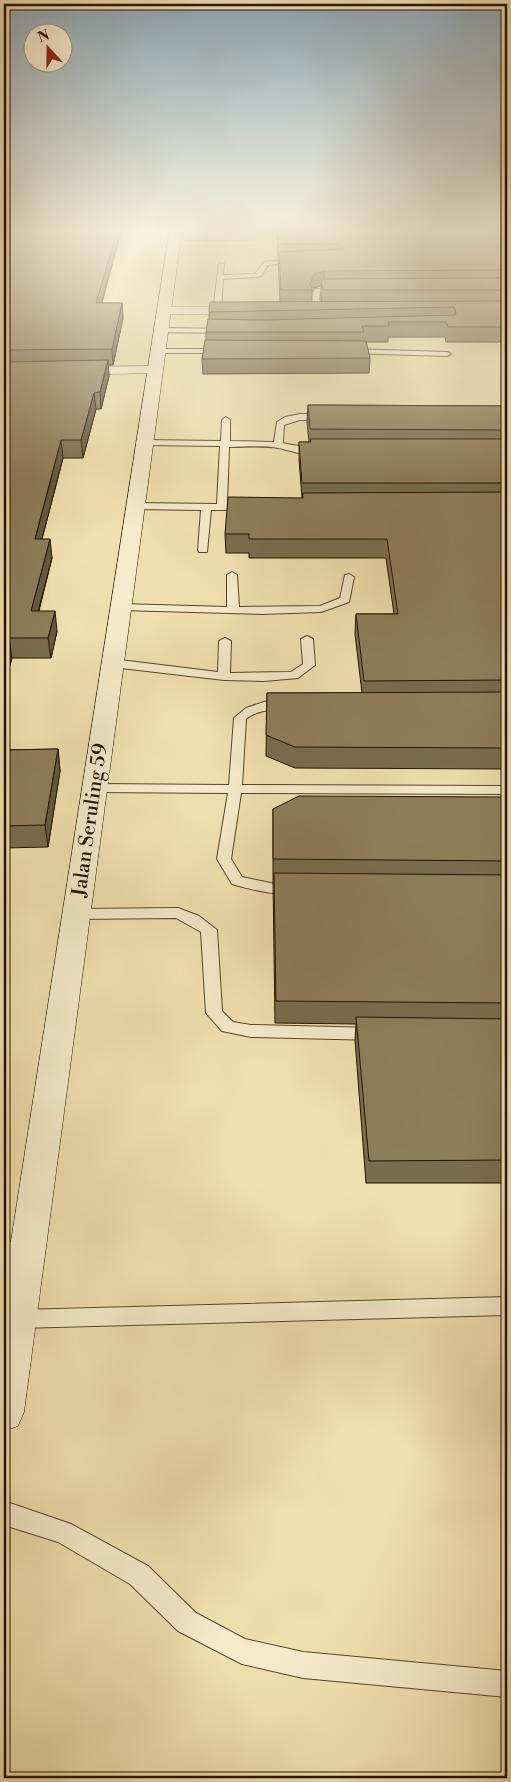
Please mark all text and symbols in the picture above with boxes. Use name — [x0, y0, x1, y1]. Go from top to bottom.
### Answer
north arrow — [22, 22, 72, 72]
text: N — [35, 26, 52, 47]
street label: Jalan Seruling 59 — [67, 742, 114, 900]

